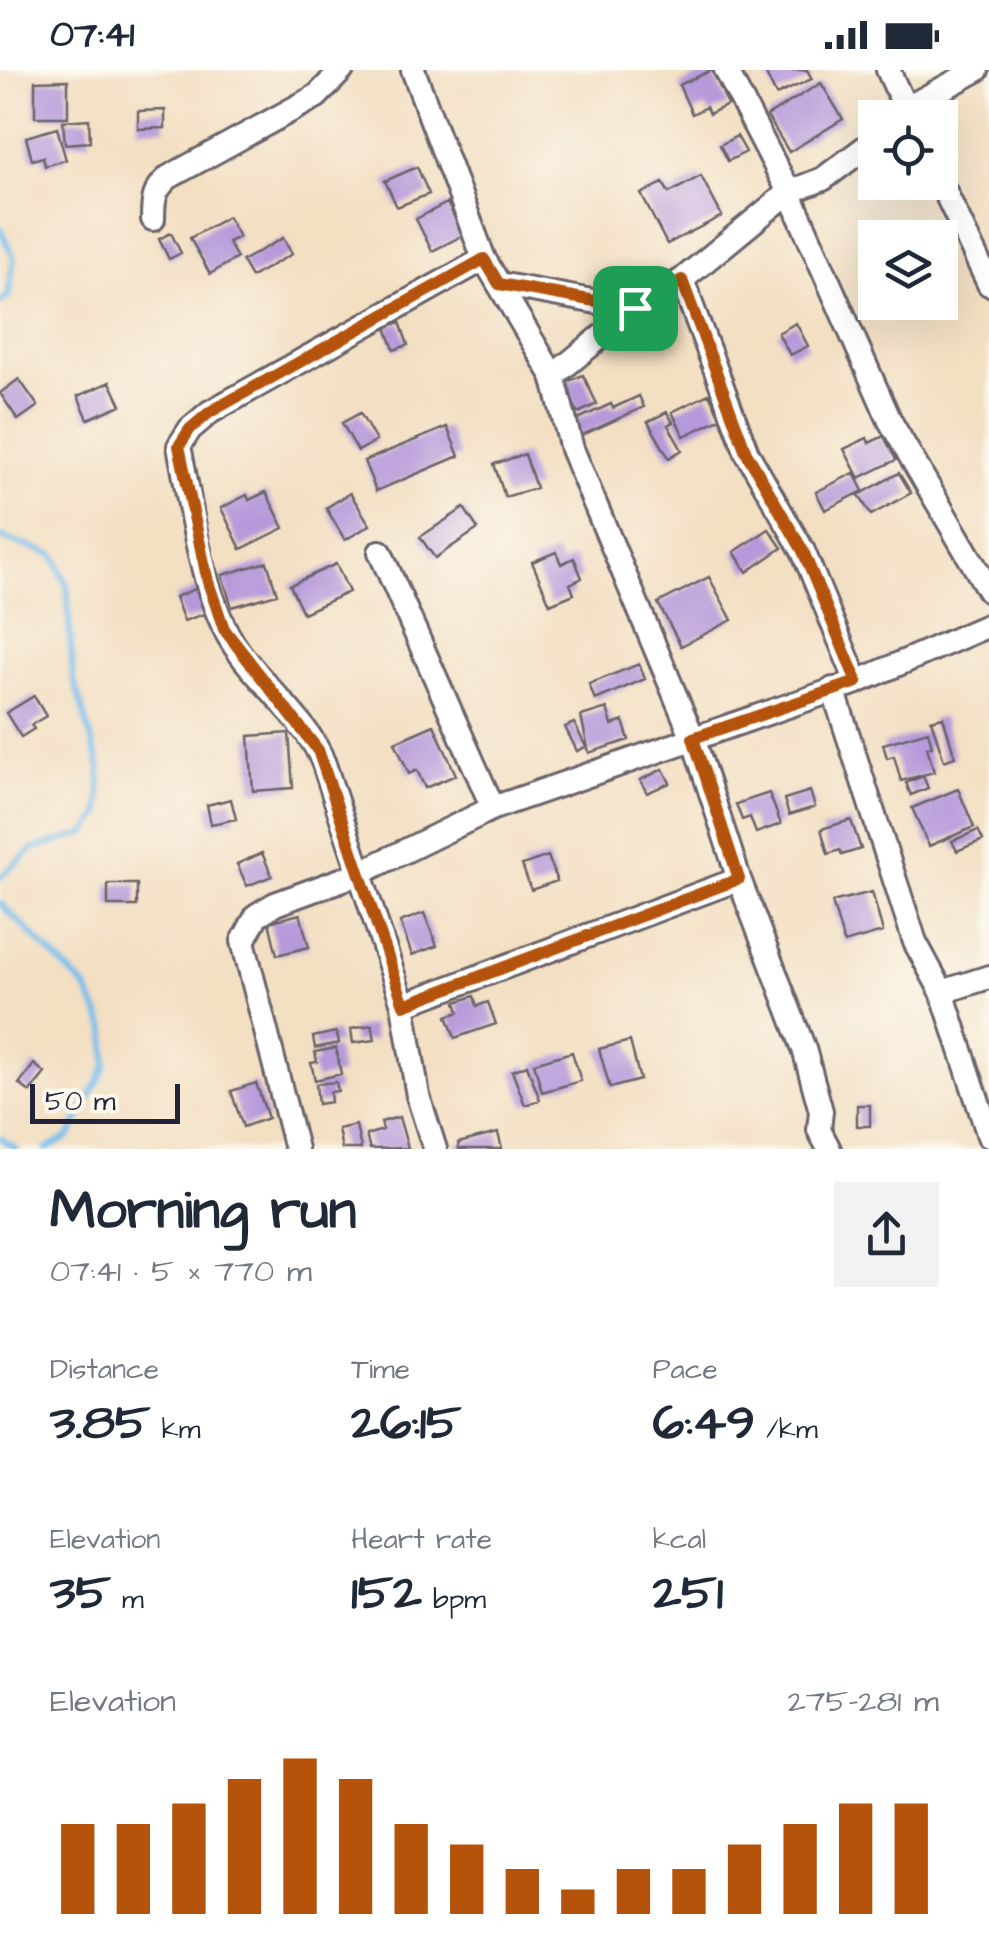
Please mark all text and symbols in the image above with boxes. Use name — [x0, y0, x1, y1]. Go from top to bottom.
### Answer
text: 07:41 — [50, 9, 134, 61]
map controls — [858, 100, 958, 320]
button: locate — [858, 100, 958, 200]
button: layers — [858, 220, 958, 320]
pin — [593, 266, 678, 351]
icon: arrive — [608, 281, 663, 336]
scale bar — [30, 1079, 180, 1124]
text: 50 m — [45, 1082, 116, 1121]
text: Morning run — [50, 1173, 356, 1249]
button: share — [834, 1182, 939, 1287]
text: 07:41 · 5 × 770 m — [50, 1249, 312, 1294]
text: Distance — [50, 1350, 159, 1389]
text: Time — [351, 1350, 410, 1389]
text: Pace — [653, 1350, 718, 1389]
text: 3.85 — [50, 1389, 150, 1458]
text: 26:15 — [351, 1389, 461, 1458]
text: 6:49 — [653, 1389, 755, 1458]
text: km — [150, 1410, 201, 1449]
text: /km — [755, 1410, 818, 1449]
text: Elevation — [50, 1520, 160, 1559]
text: Heart rate — [351, 1520, 492, 1559]
text: kcal — [653, 1520, 706, 1559]
text: 35 — [50, 1559, 111, 1628]
text: 152 — [351, 1559, 422, 1628]
text: 251 — [653, 1559, 723, 1628]
text: m — [111, 1580, 144, 1619]
text: bpm — [422, 1580, 486, 1619]
text: Elevation — [50, 1679, 176, 1724]
text: 275–281 m — [788, 1679, 939, 1724]

